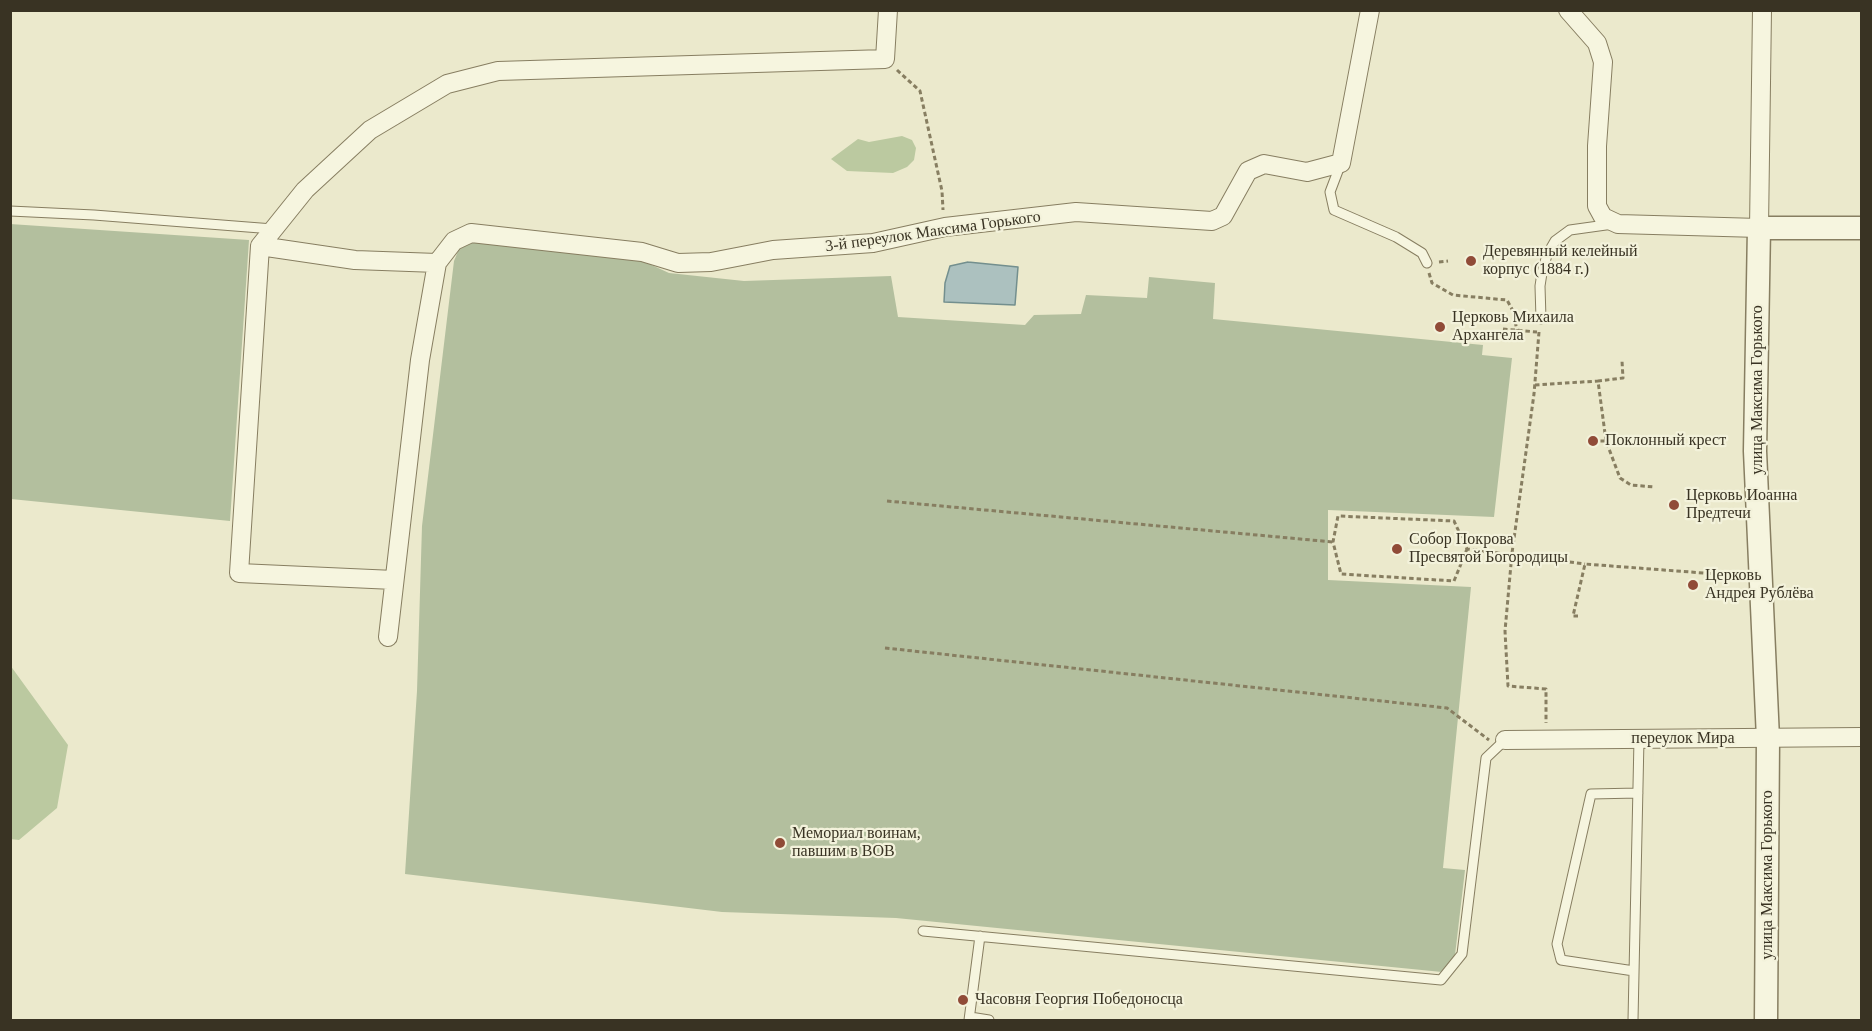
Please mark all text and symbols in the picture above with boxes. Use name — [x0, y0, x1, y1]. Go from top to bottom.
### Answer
street label: 3-й переулок Максима Горького — [824, 207, 1042, 257]
place label: Деревянный келейный корпус (1884 г.) — [1483, 242, 1637, 280]
marker: Деревянный келейный корпус (1884 г.) — [1464, 254, 1478, 268]
street label: улица Максима Горького — [1748, 305, 1768, 475]
place label: Церковь Михаила Архангела — [1452, 308, 1574, 346]
marker: Церковь Михаила Архангела — [1433, 320, 1447, 334]
place label: Поклонный крест — [1605, 431, 1726, 451]
marker: Поклонный крест — [1586, 434, 1600, 448]
place label: Церковь Иоанна Предтечи — [1686, 486, 1797, 524]
marker: Церковь Иоанна Предтечи — [1667, 498, 1681, 512]
place label: Собор Покрова Пресвятой Богородицы — [1409, 530, 1568, 568]
marker: Собор Покрова Пресвятой Богородицы — [1390, 542, 1404, 556]
place label: Церковь Андрея Рублёва — [1705, 566, 1814, 604]
marker: Церковь Андрея Рублёва — [1686, 578, 1700, 592]
street label: переулок Мира — [1631, 729, 1735, 749]
street label: улица Максима Горького — [1758, 790, 1778, 960]
place label: Мемориал воинам, павшим в ВОВ — [792, 824, 921, 862]
marker: Мемориал воинам, павшим в ВОВ — [773, 836, 787, 850]
place label: Часовня Георгия Победоносца — [975, 990, 1183, 1010]
marker: Часовня Георгия Победоносца — [956, 993, 970, 1007]

